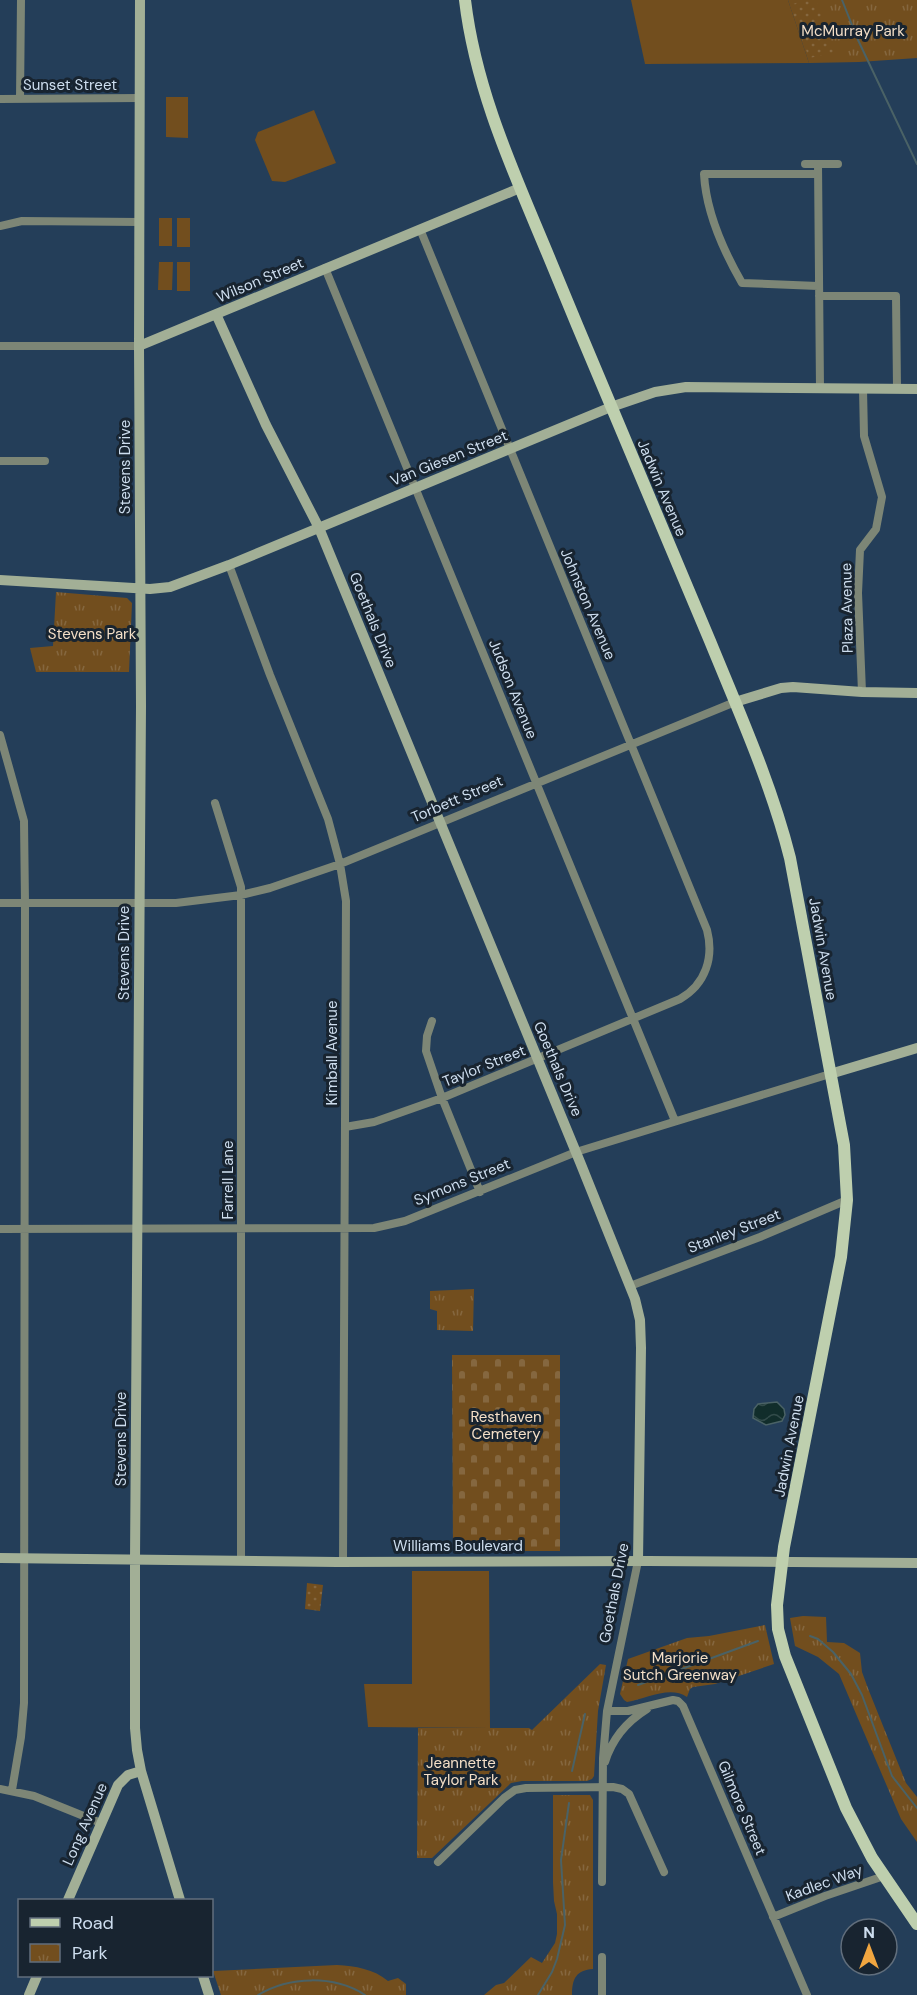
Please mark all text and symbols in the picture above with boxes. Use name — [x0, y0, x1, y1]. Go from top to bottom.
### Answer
park label: McMurray Park — [801, 21, 905, 41]
street label: Sunset Street — [23, 75, 117, 95]
street label: Wilson Street — [213, 253, 307, 307]
street label: Stevens Drive — [115, 420, 135, 514]
street label: Van Giesen Street — [387, 425, 511, 491]
street label: Jadwin Avenue — [633, 436, 691, 540]
street label: Johnston Avenue — [556, 545, 620, 663]
street label: Plaza Avenue — [836, 563, 858, 653]
street label: Goethals Drive — [345, 569, 401, 671]
park label: Stevens Park — [48, 624, 137, 644]
street label: Judson Avenue — [484, 636, 542, 742]
street label: Torbett Street — [408, 771, 506, 827]
street label: Jadwin Avenue — [804, 896, 842, 1002]
street label: Stevens Drive — [114, 906, 134, 1000]
street label: Kimball Avenue — [322, 1001, 342, 1105]
street label: Goethals Drive — [529, 1018, 587, 1120]
street label: Taylor Street — [440, 1040, 529, 1092]
street label: Farrell Lane — [218, 1141, 238, 1219]
street label: Symons Street — [411, 1154, 513, 1210]
street label: Stanley Street — [685, 1204, 783, 1258]
street label: Stevens Drive — [111, 1392, 131, 1486]
street label: Jadwin Avenue — [769, 1393, 809, 1499]
park label: Resthaven Cemetery — [470, 1407, 542, 1444]
street label: Williams Boulevard — [393, 1536, 523, 1556]
street label: Goethals Drive — [594, 1541, 634, 1645]
park label: Marjorie Sutch Greenway — [623, 1648, 738, 1685]
park label: Jeannette Taylor Park — [424, 1753, 499, 1790]
street label: Gilmore Street — [713, 1758, 771, 1858]
street label: Long Avenue — [58, 1780, 112, 1868]
street label: Kadlec Way — [783, 1860, 866, 1906]
legend — [18, 1899, 213, 1977]
text: Road — [72, 1911, 114, 1935]
north arrow — [839, 1917, 899, 1977]
text: N — [863, 1922, 875, 1943]
text: Park — [72, 1941, 108, 1965]

